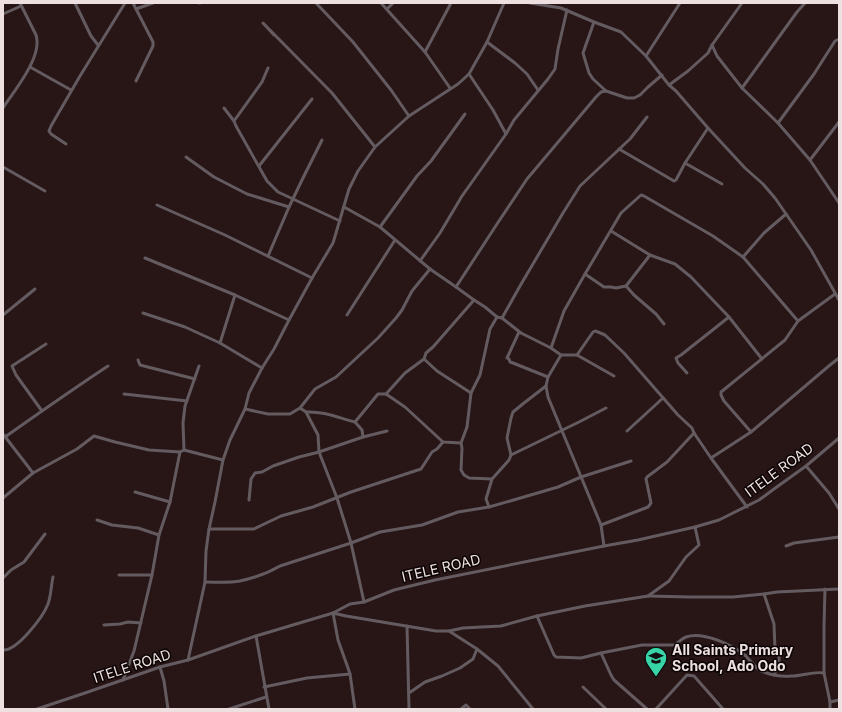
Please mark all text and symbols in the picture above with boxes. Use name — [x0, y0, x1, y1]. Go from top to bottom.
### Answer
street label: ITELE ROAD — [741, 439, 816, 500]
street label: ITELE ROAD — [400, 550, 482, 585]
place label: All Saints Primary School, Ado Odo — [672, 641, 794, 674]
street label: ITELE ROAD — [91, 645, 173, 686]
school or university icon: All Saints Primary School, Ado Odo — [643, 645, 669, 678]

